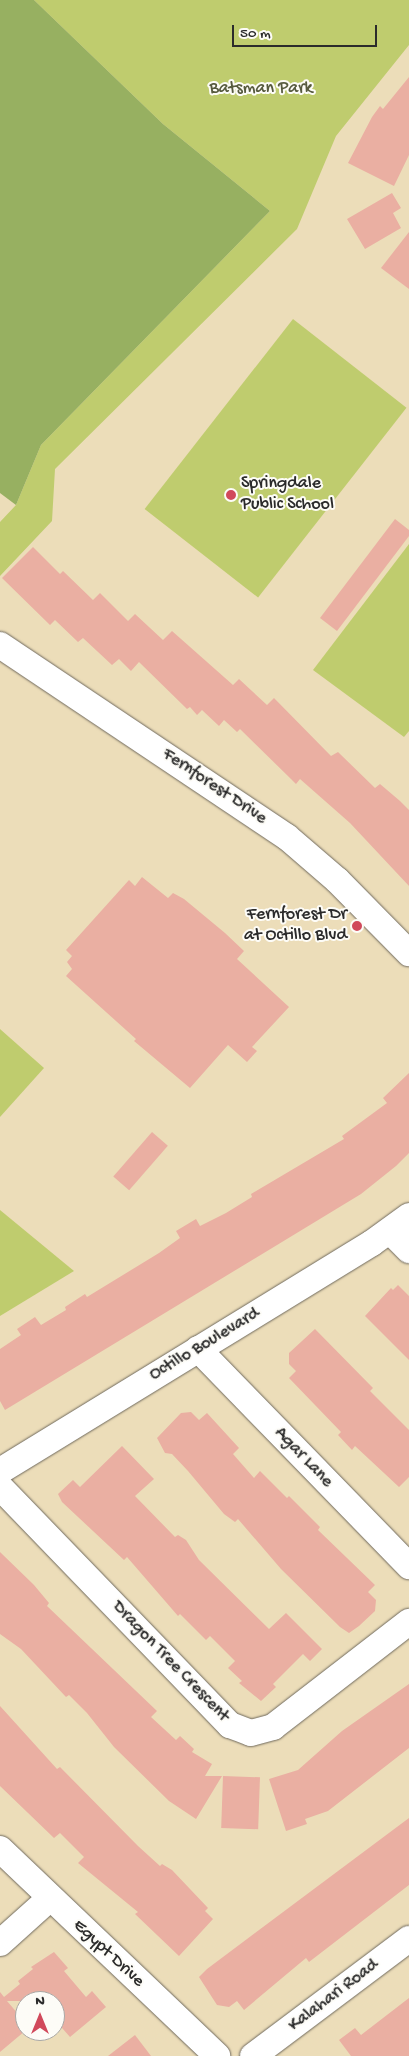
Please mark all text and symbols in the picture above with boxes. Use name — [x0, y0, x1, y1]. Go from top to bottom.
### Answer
scale bar — [234, 15, 379, 47]
text: 50 m — [240, 25, 271, 43]
park label: Batsman Park — [209, 78, 313, 100]
place label: Springdale Public School — [241, 474, 334, 516]
marker: Springdale Public School — [225, 489, 237, 501]
street label: Fernforest Drive — [158, 744, 270, 830]
place label: Fernforest Dr at Octillo Blvd — [244, 905, 347, 948]
marker: Fernforest Dr at Octillo Blvd — [351, 920, 363, 932]
street label: Octillo Boulevard — [146, 1304, 264, 1386]
street label: Agar Lane — [269, 1423, 337, 1493]
street label: Dragon Tree Crescent — [107, 1597, 233, 1727]
street label: Egypt Drive — [68, 1915, 148, 1993]
street label: Kalahari Road — [285, 1955, 383, 2037]
north arrow — [15, 1991, 65, 2041]
text: N — [35, 1993, 45, 2010]

